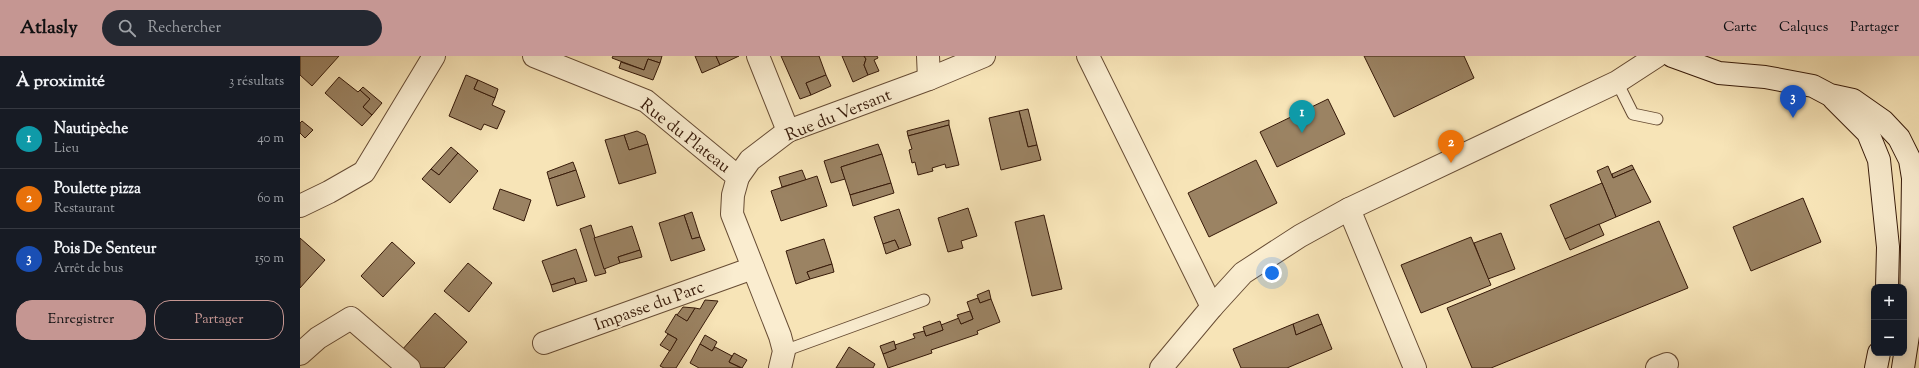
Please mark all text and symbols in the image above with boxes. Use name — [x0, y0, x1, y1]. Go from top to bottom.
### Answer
search box — [102, 10, 382, 46]
text: Atlasly — [20, 15, 78, 42]
icon: search — [116, 17, 138, 39]
text: Rechercher — [148, 18, 221, 39]
text: Carte — [1723, 18, 1757, 38]
text: Calques — [1779, 18, 1828, 38]
text: Partager — [1850, 18, 1899, 38]
text: À proximité — [16, 70, 105, 94]
text: 3 résultats — [229, 73, 284, 91]
street label: Rue du Versant — [782, 84, 896, 148]
pin: 3 — [1780, 85, 1806, 118]
street label: Rue du Plateau — [634, 94, 735, 180]
pin: 1 — [1289, 100, 1315, 133]
text: Nautipèche — [54, 119, 128, 140]
text: 1 — [27, 130, 31, 148]
text: 40 m — [257, 130, 284, 148]
pin: 2 — [1438, 130, 1464, 163]
text: Lieu — [54, 140, 79, 158]
text: Poulette pizza — [54, 179, 141, 200]
text: 2 — [26, 190, 32, 208]
text: 60 m — [257, 190, 284, 208]
text: Restaurant — [54, 200, 115, 218]
text: Pois De Senteur — [54, 239, 156, 260]
text: 3 — [26, 250, 32, 268]
text: 150 m — [255, 250, 284, 268]
text: Arrêt de bus — [54, 260, 123, 278]
your location — [1262, 263, 1282, 283]
street label: Impasse du Parc — [591, 276, 708, 338]
map controls — [1871, 284, 1907, 356]
button: + — [1871, 284, 1907, 320]
button: Enregistrer — [16, 300, 146, 340]
button: Partager — [154, 300, 284, 340]
button: − — [1871, 320, 1907, 356]

